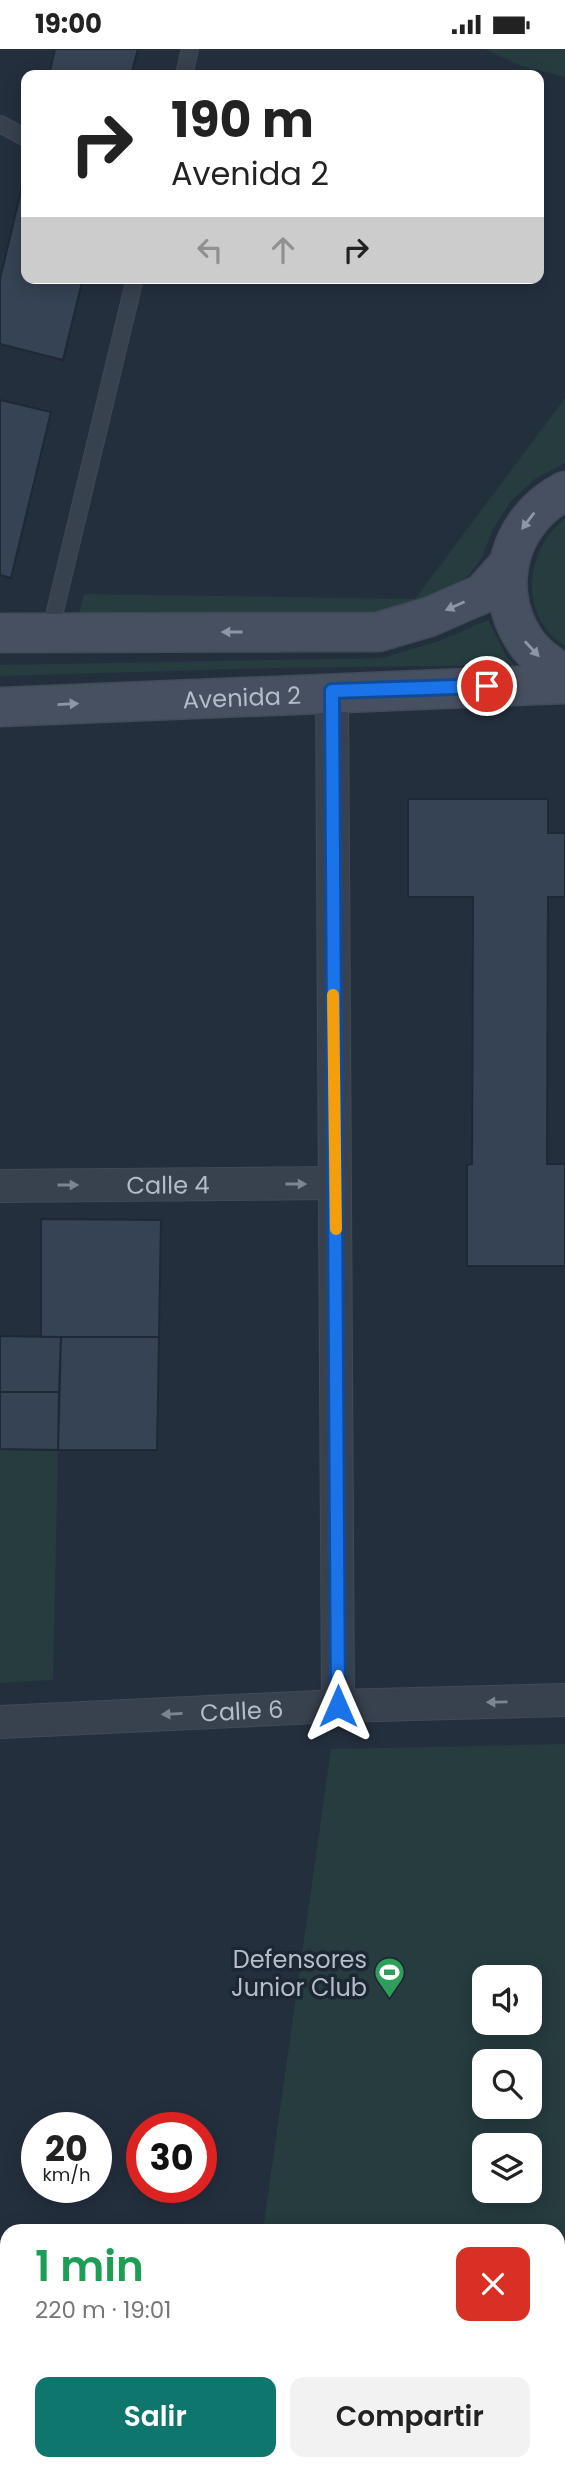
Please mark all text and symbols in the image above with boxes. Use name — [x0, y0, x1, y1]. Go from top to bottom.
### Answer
text: 19:00 — [35, 6, 102, 42]
text: 190 m — [171, 86, 314, 154]
icon: right — [56, 98, 147, 189]
text: Avenida 2 — [171, 151, 329, 196]
icon: left — [191, 231, 229, 269]
icon: ahead — [264, 231, 302, 269]
icon: right — [337, 231, 375, 269]
one-way arrow — [521, 512, 535, 531]
one-way arrow — [445, 600, 465, 612]
one-way arrow — [221, 626, 243, 638]
one-way arrow — [524, 640, 540, 657]
pin — [457, 656, 517, 716]
icon: arrive — [468, 667, 506, 705]
street label: Avenida 2 — [182, 678, 302, 716]
one-way arrow — [57, 698, 79, 709]
street label: Calle 4 — [126, 1168, 210, 1201]
one-way arrow — [285, 1178, 307, 1189]
one-way arrow — [57, 1179, 79, 1191]
position arrow — [301, 1669, 375, 1743]
street label: Calle 6 — [199, 1692, 284, 1729]
one-way arrow — [486, 1696, 508, 1707]
one-way arrow — [160, 1708, 182, 1719]
place label: Defensores Junior Club — [231, 1943, 367, 2004]
sports icon: Defensores Junior Club — [373, 1956, 407, 2000]
map controls — [472, 1965, 542, 2203]
button: sound — [472, 1965, 542, 2035]
button: search — [472, 2049, 542, 2119]
speed limit sign: 30 — [126, 2112, 217, 2203]
text: 20 — [45, 2124, 88, 2173]
button: layers — [472, 2133, 542, 2203]
text: km/h — [43, 2162, 90, 2187]
text: 1 min — [35, 2237, 144, 2296]
button: close — [456, 2247, 530, 2321]
text: 220 m · 19:01 — [35, 2294, 171, 2326]
button: Salir — [35, 2377, 276, 2457]
button: Compartir — [290, 2377, 530, 2457]

